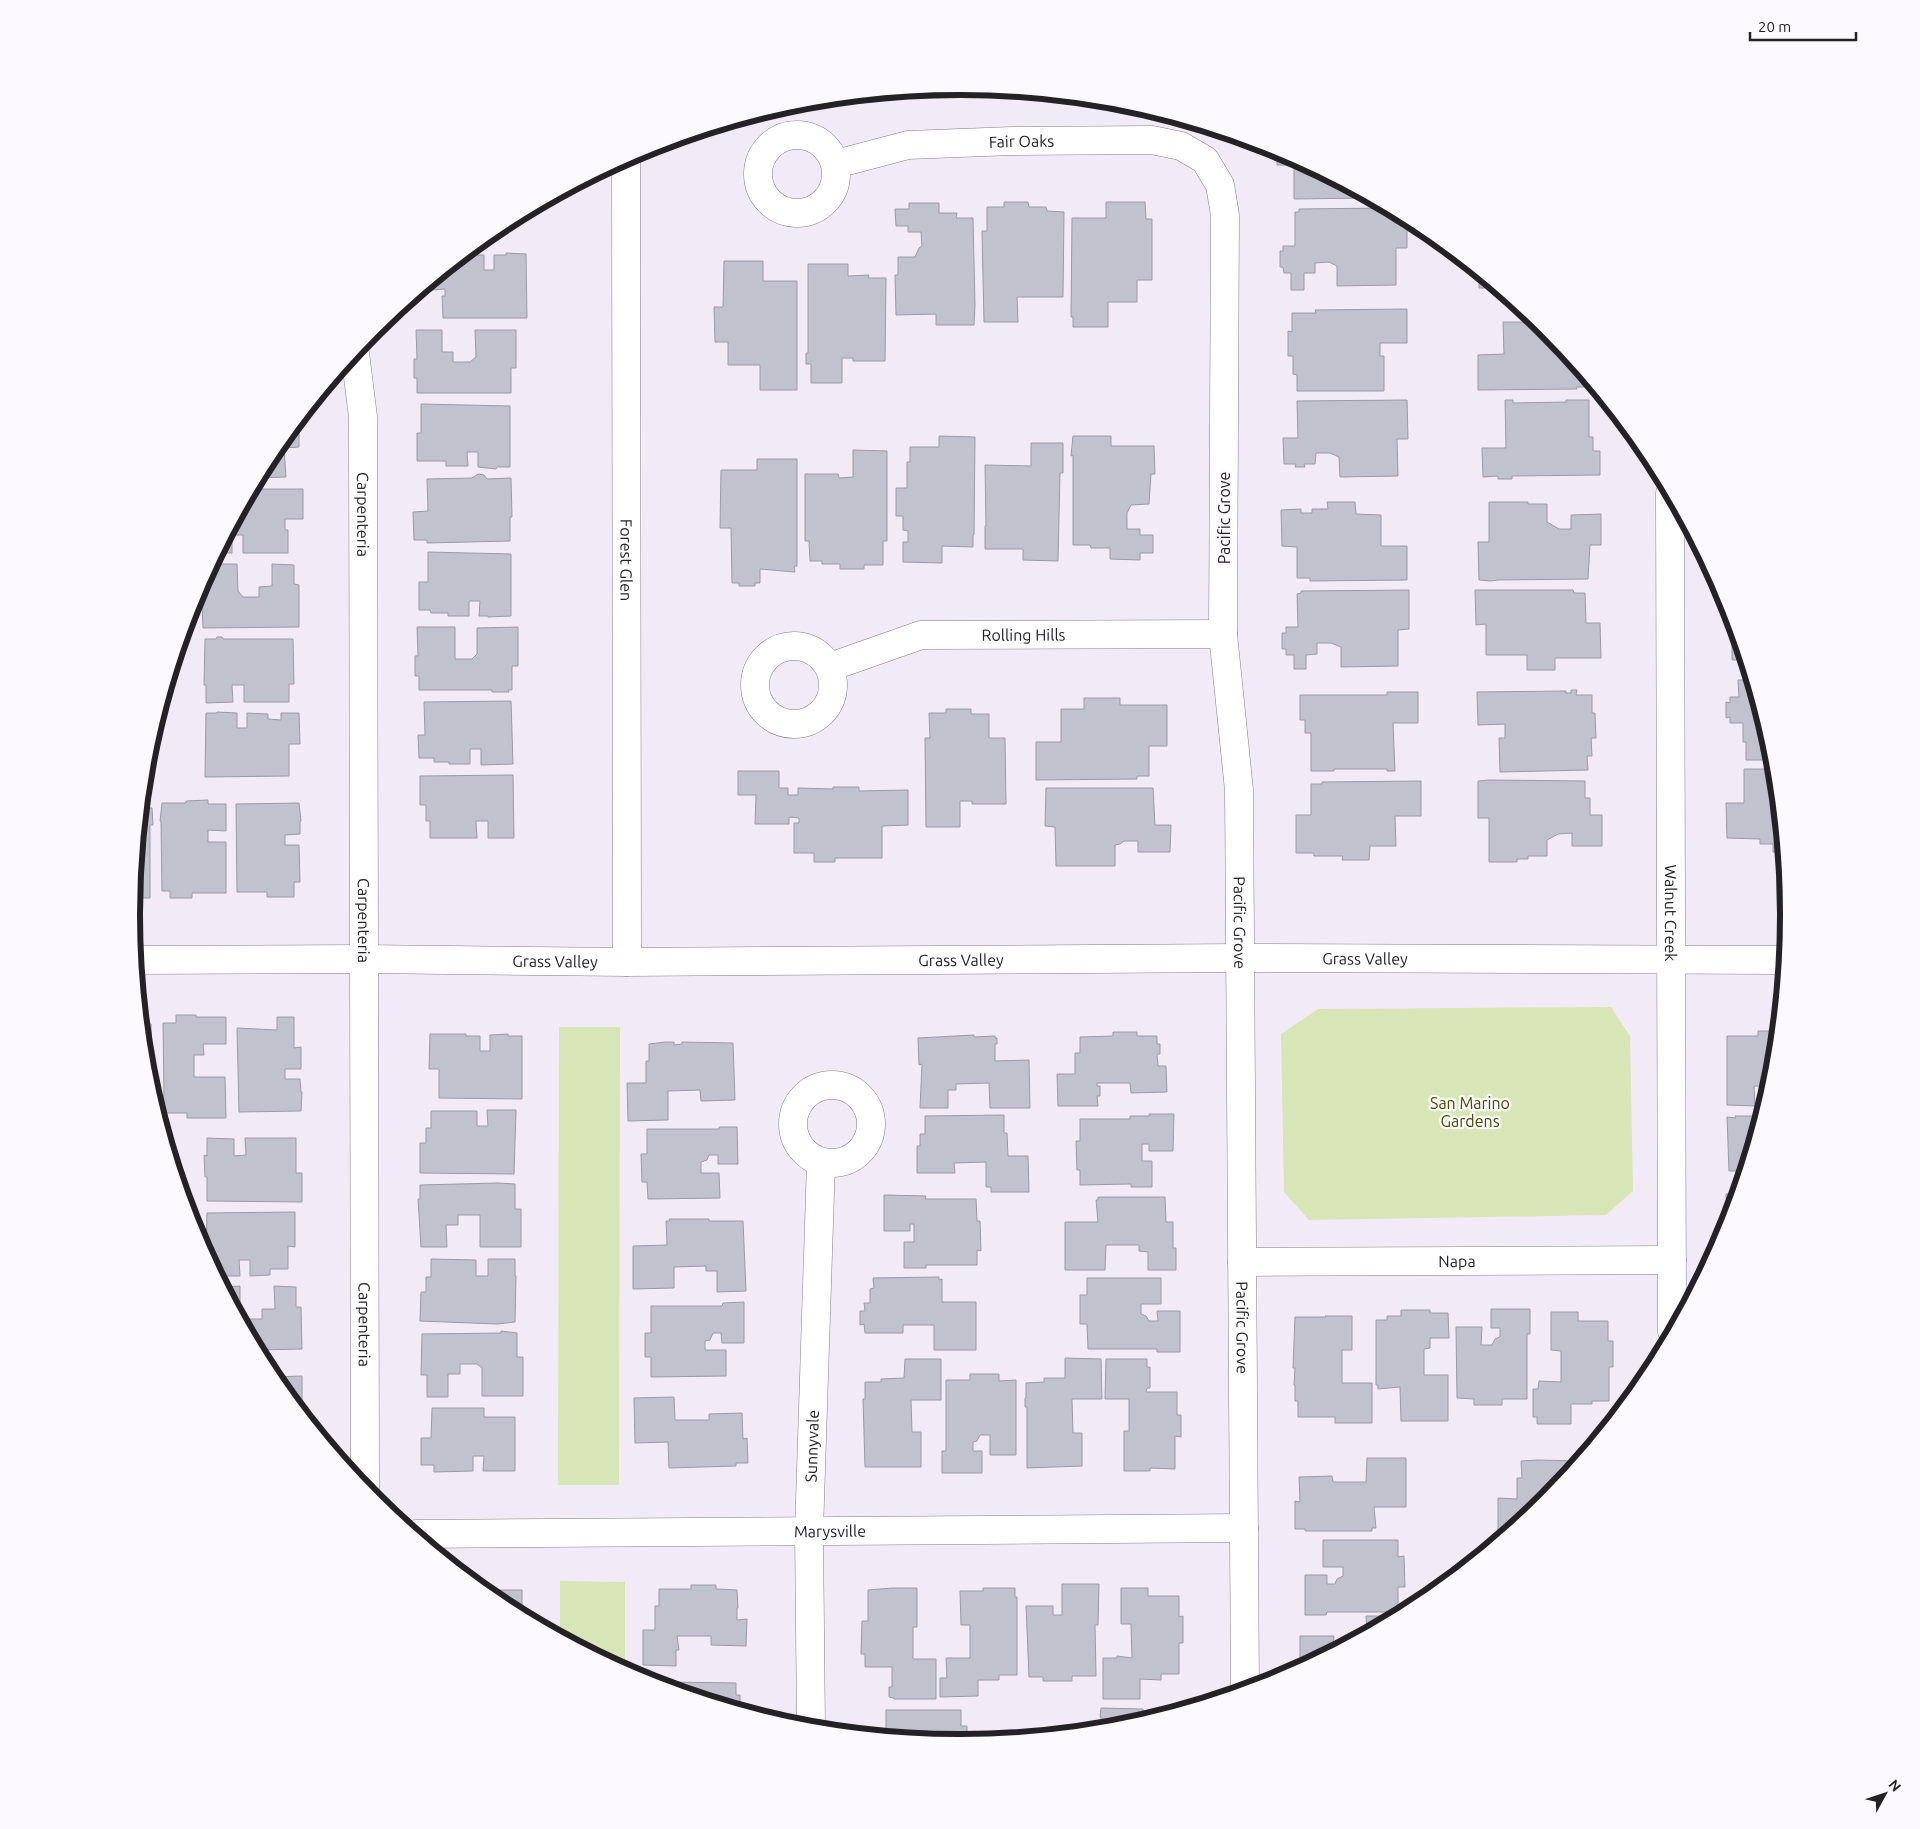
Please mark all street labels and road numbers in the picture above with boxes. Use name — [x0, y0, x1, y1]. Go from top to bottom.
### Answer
street label: Fair Oaks — [988, 132, 1054, 151]
street label: Carpenteria — [354, 472, 372, 557]
street label: Pacific Grove — [1215, 472, 1233, 564]
street label: Forest Glen — [617, 519, 636, 601]
street label: Rolling Hills — [981, 626, 1066, 644]
street label: Walnut Creek — [1662, 865, 1680, 961]
street label: Pacific Grove — [1231, 876, 1249, 969]
street label: Carpenteria — [355, 878, 373, 963]
street label: Grass Valley — [1322, 949, 1408, 968]
street label: Grass Valley — [918, 951, 1004, 969]
street label: Grass Valley — [512, 952, 598, 971]
street label: Napa — [1438, 1252, 1476, 1270]
street label: Pacific Grove — [1233, 1281, 1252, 1374]
street label: Carpenteria — [356, 1282, 374, 1367]
street label: Sunnyvale — [802, 1409, 822, 1483]
street label: Marysville — [794, 1522, 866, 1540]

